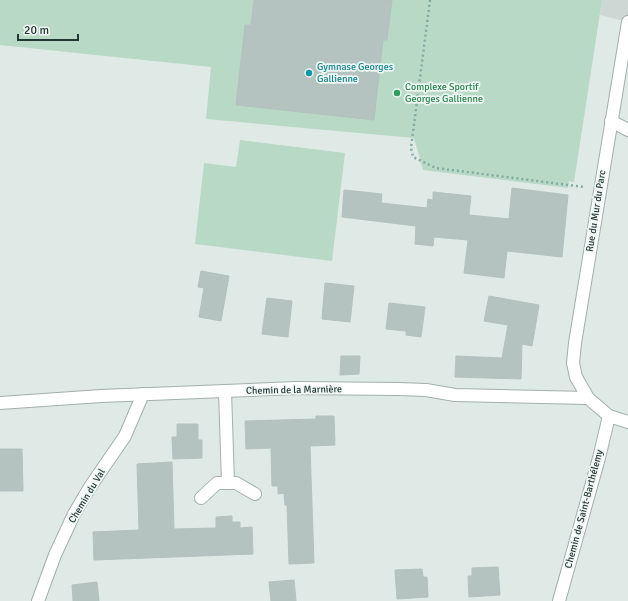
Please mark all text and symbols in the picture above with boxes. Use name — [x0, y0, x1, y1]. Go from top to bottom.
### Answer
scale bar — [18, 16, 78, 42]
text: 20 m — [24, 23, 49, 38]
place label: Gymnase Georges Gallienne — [317, 61, 394, 85]
marker: Gymnase Georges Gallienne — [304, 68, 314, 78]
place label: Complexe Sportif Georges Gallienne — [405, 81, 483, 105]
marker: Complexe Sportif Georges Gallienne — [392, 88, 402, 98]
street label: Rue du Mur du Parc — [584, 169, 608, 253]
street label: Chemin de la Marnière — [246, 383, 342, 397]
street label: Chemin de Saint-Barthélemy — [562, 448, 606, 570]
street label: Chemin du Val — [66, 467, 108, 525]

